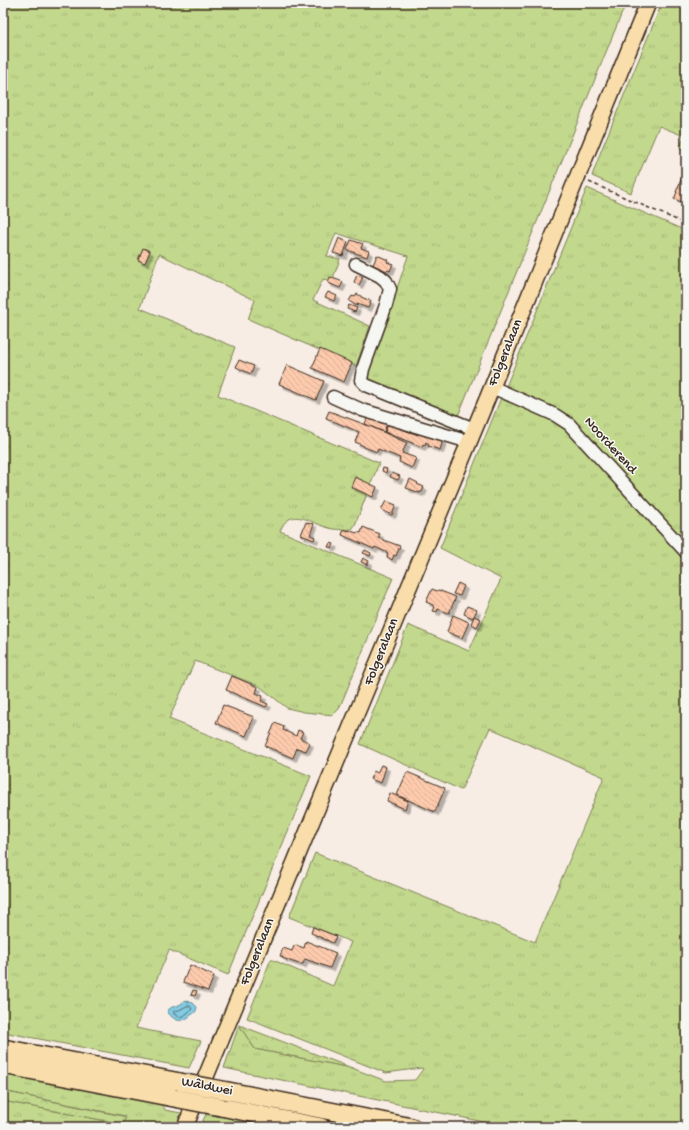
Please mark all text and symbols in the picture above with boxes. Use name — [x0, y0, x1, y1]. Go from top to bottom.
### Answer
street label: Folgeralaan — [484, 317, 527, 390]
street label: Noorderend — [580, 414, 641, 479]
street label: Folgeralaan — [360, 616, 403, 689]
street label: Folgeralaan — [236, 916, 279, 989]
street label: Wâldwei — [180, 1074, 234, 1100]

